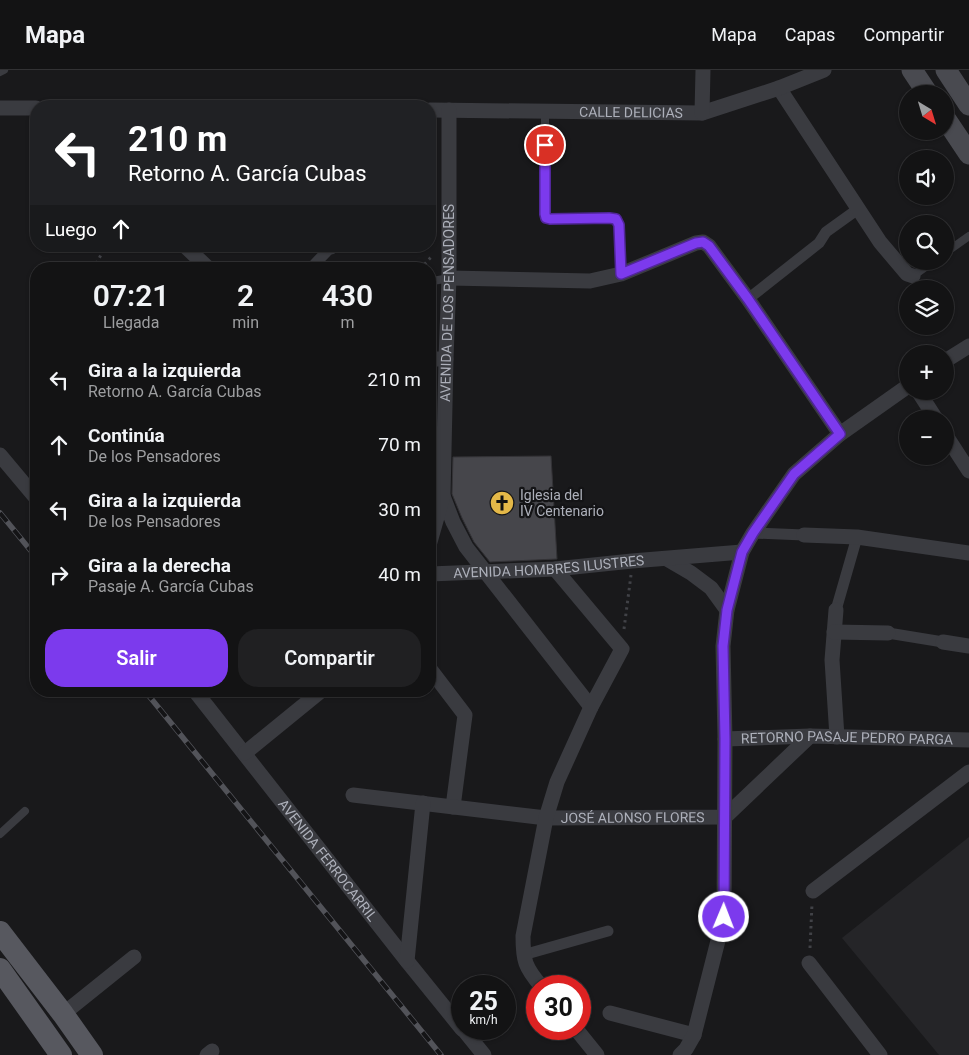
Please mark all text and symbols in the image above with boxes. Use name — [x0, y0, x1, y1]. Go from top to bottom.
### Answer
text: Mapa — [25, 21, 85, 49]
text: Mapa — [711, 24, 757, 45]
text: Capas — [785, 24, 835, 45]
text: Compartir — [863, 24, 944, 45]
north arrow — [899, 85, 954, 140]
map controls — [899, 85, 954, 465]
street label: CALLE DELICIAS — [579, 104, 683, 121]
text: 210 m — [128, 119, 227, 160]
icon: left — [45, 120, 110, 185]
pin — [524, 124, 566, 166]
icon: arrive — [531, 131, 559, 159]
button: sound — [899, 150, 954, 205]
text: Retorno A. García Cubas — [128, 161, 367, 186]
street label: AVENIDA DE LOS PENSADORES — [437, 204, 457, 402]
icon: ahead — [107, 215, 135, 243]
button: search — [899, 215, 954, 270]
text: Luego — [45, 218, 97, 241]
text: 07:21 — [93, 278, 170, 313]
text: 2 — [237, 278, 254, 313]
text: 430 — [322, 278, 373, 313]
button: layers — [899, 280, 954, 335]
text: Llegada — [103, 313, 159, 332]
text: min — [232, 313, 259, 332]
text: m — [340, 313, 355, 332]
button: + — [899, 345, 954, 400]
text: Gira a la izquierda — [88, 359, 241, 382]
icon: left — [45, 366, 73, 394]
text: 210 m — [368, 368, 421, 391]
text: Retorno A. García Cubas — [88, 382, 262, 401]
button: − — [899, 410, 954, 465]
text: Continúa — [88, 424, 165, 447]
icon: ahead — [45, 431, 73, 459]
text: 70 m — [378, 433, 421, 456]
text: De los Pensadores — [88, 447, 221, 466]
place label: Iglesia del IV Centenario — [520, 487, 604, 519]
text: Gira a la izquierda — [88, 489, 241, 512]
church icon: Iglesia del IV Centenario — [489, 490, 515, 516]
icon: left — [45, 496, 73, 524]
text: 30 m — [378, 498, 421, 521]
text: De los Pensadores — [88, 512, 221, 531]
street label: AVENIDA HOMBRES ILUSTRES — [453, 552, 645, 581]
text: Gira a la derecha — [88, 554, 231, 577]
icon: right — [45, 561, 73, 589]
text: 40 m — [378, 563, 421, 586]
text: Pasaje A. García Cubas — [88, 577, 254, 596]
button: Salir — [45, 629, 228, 687]
button: Compartir — [238, 629, 421, 687]
street label: RETORNO PASAJE PEDRO PARGA — [741, 728, 953, 748]
street label: AVENIDA FERROCARRIL — [275, 796, 381, 925]
street label: JOSÉ ALONSO FLORES — [561, 809, 705, 826]
position arrow — [697, 890, 749, 942]
speed limit sign: 30 — [526, 975, 591, 1040]
text: 25 — [469, 987, 498, 1016]
text: km/h — [469, 1013, 498, 1027]

